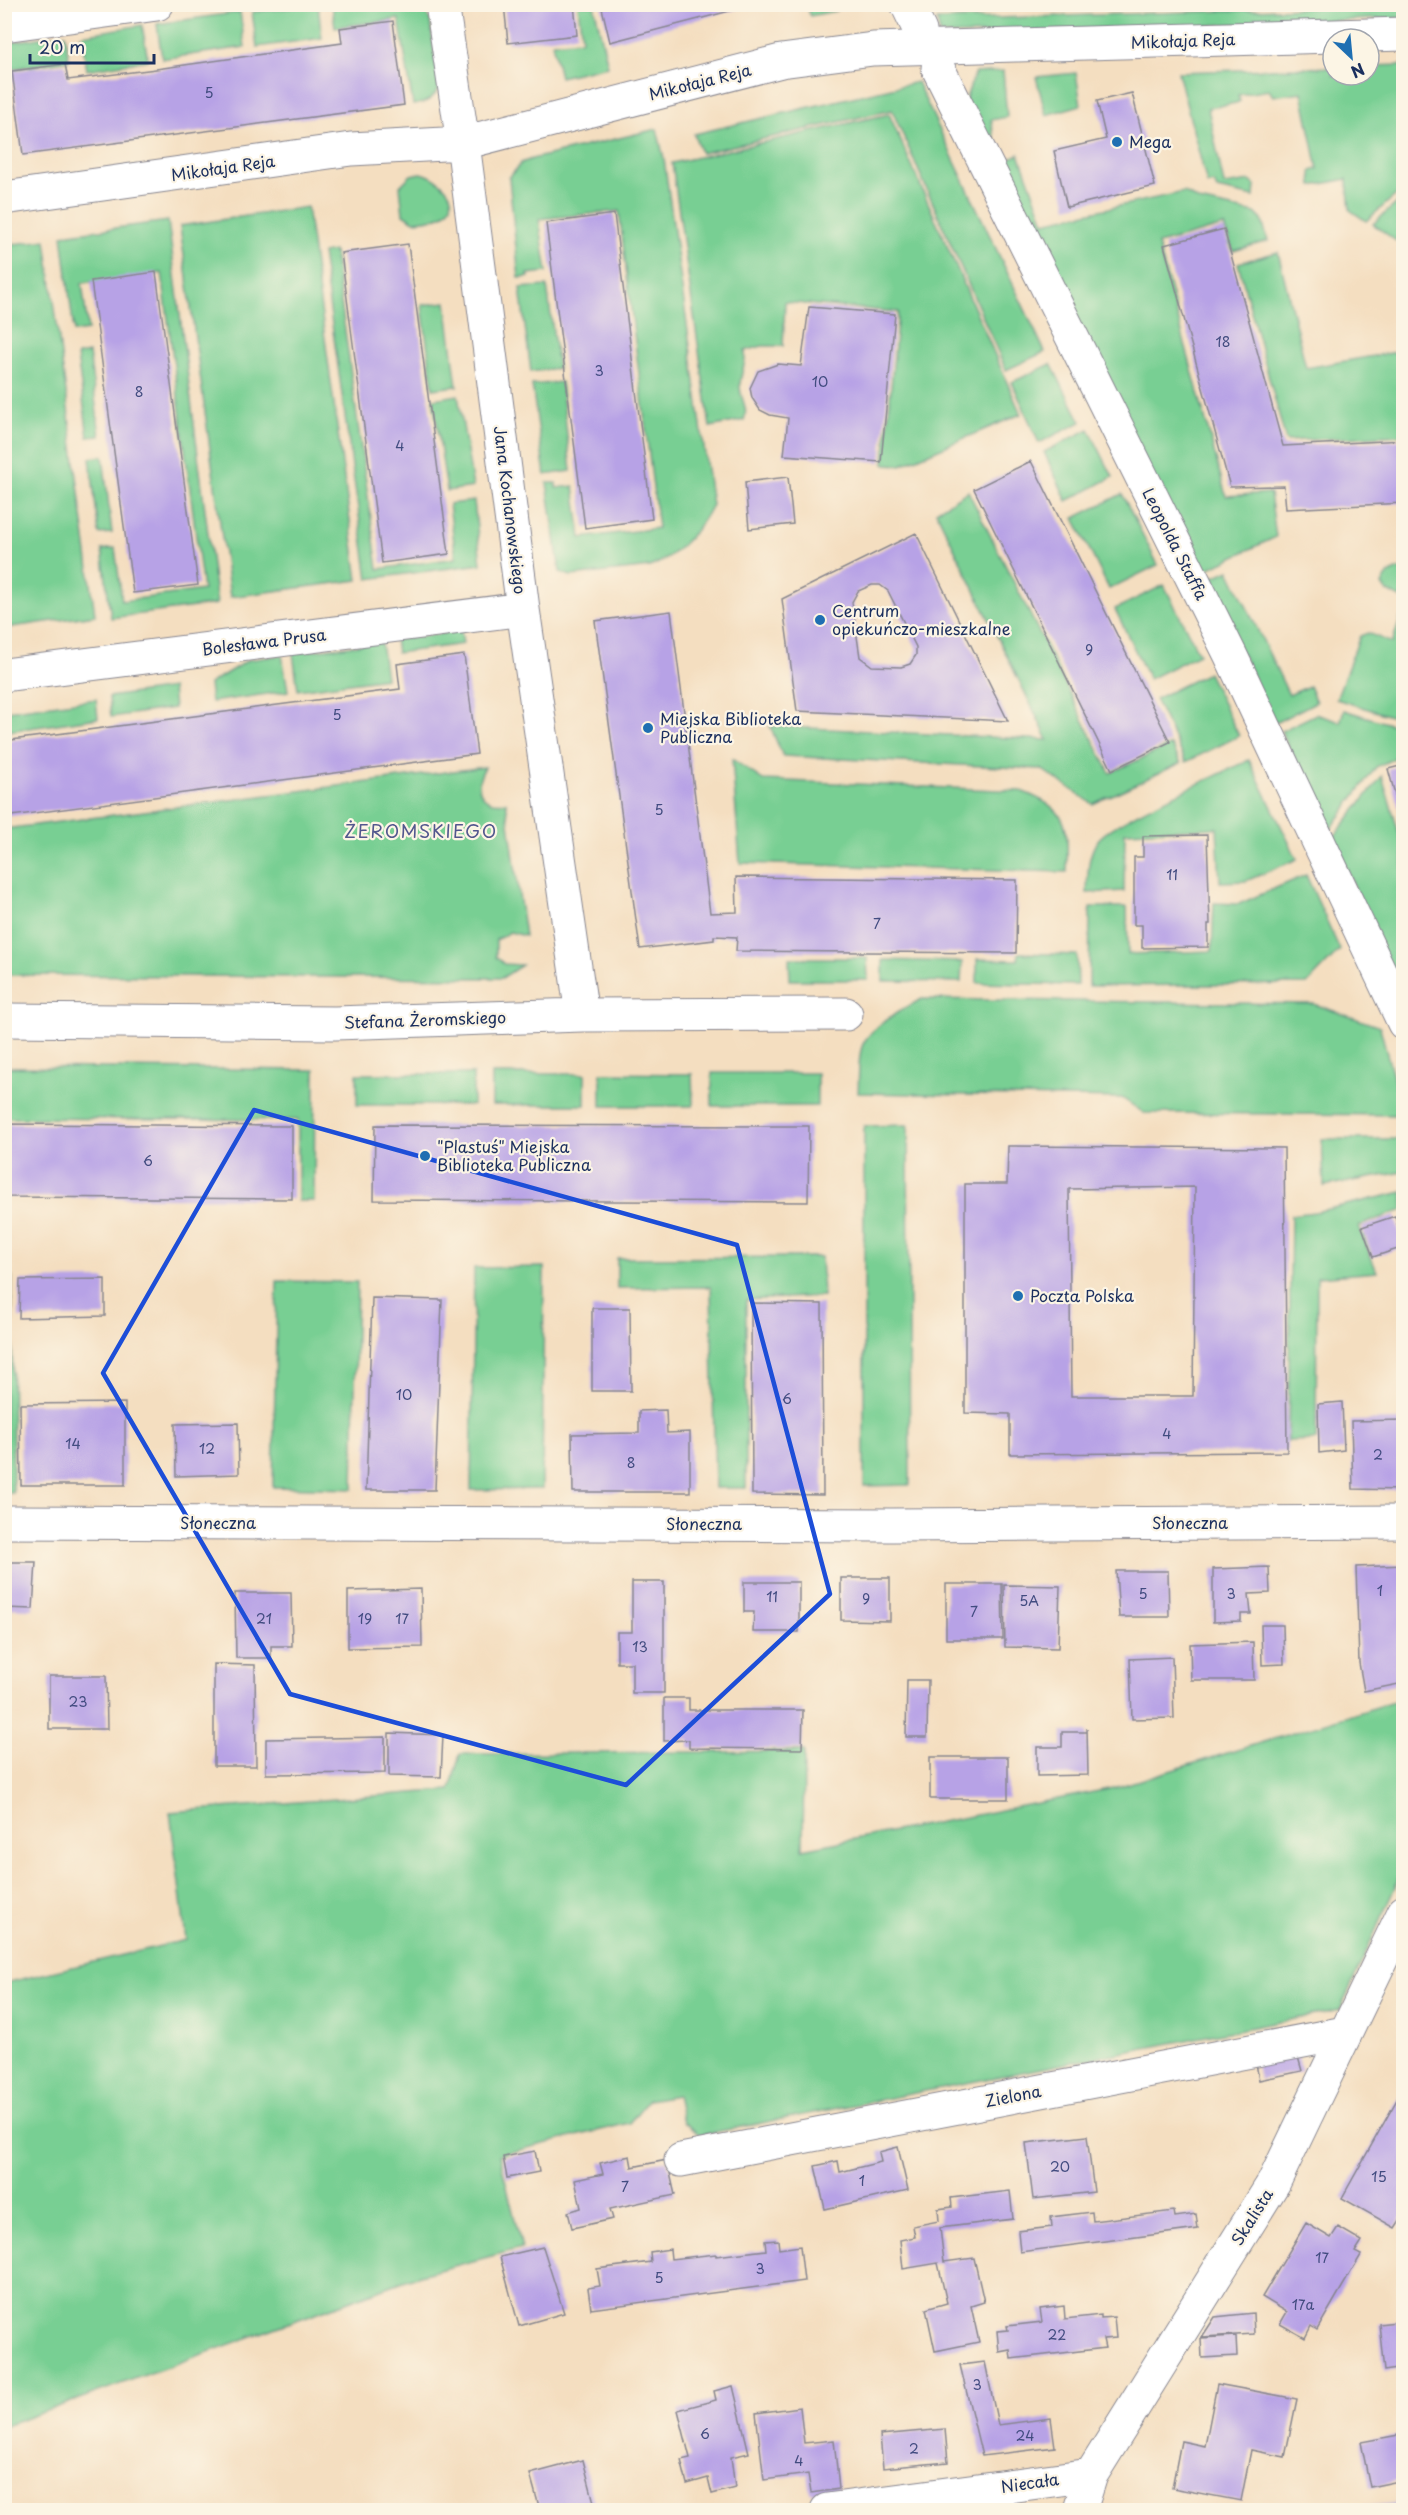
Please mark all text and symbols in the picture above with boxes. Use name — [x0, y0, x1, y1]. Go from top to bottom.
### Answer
street label: Mikołaja Reja — [1130, 26, 1236, 54]
scale bar — [30, 27, 154, 65]
north arrow — [1321, 27, 1381, 87]
text: 20 m — [39, 33, 85, 60]
street label: Mikołaja Reja — [646, 57, 753, 105]
text: N — [1347, 58, 1369, 85]
house number: 5 — [204, 82, 214, 103]
place label: Mega — [1129, 129, 1171, 153]
marker: Mega — [1110, 135, 1124, 149]
street label: Mikołaja Reja — [169, 148, 276, 186]
house number: 18 — [1215, 331, 1231, 352]
house number: 3 — [594, 360, 604, 381]
house number: 10 — [812, 371, 828, 392]
house number: 8 — [135, 381, 143, 402]
street label: Jana Kochanowskiego — [489, 424, 533, 596]
house number: 4 — [395, 435, 405, 456]
street label: Leopolda Staffa — [1137, 483, 1214, 604]
place label: Centrum opiekuńczo-mieszkalne — [832, 598, 1011, 640]
marker: Centrum opiekuńczo-mieszkalne — [813, 613, 827, 627]
street label: Bolesława Prusa — [200, 621, 327, 661]
house number: 9 — [1085, 639, 1093, 660]
house number: 5 — [332, 704, 342, 725]
place label: Miejska Biblioteka Publiczna — [660, 706, 801, 748]
marker: Miejska Biblioteka Publiczna — [641, 721, 655, 735]
house number: 5 — [654, 799, 664, 820]
district label: ŻEROMSKIEGO — [344, 817, 498, 844]
house number: 11 — [1166, 864, 1178, 885]
house number: 7 — [873, 913, 881, 934]
street label: Stefana Żeromskiego — [344, 1004, 506, 1034]
place label: "Plastuś" Miejska Biblioteka Publiczna — [437, 1134, 591, 1176]
marker: "Plastuś" Miejska Biblioteka Publiczna — [418, 1149, 432, 1163]
house number: 6 — [143, 1150, 153, 1171]
place label: Poczta Polska — [1030, 1283, 1134, 1307]
marker: Poczta Polska — [1011, 1289, 1025, 1303]
house number: 10 — [396, 1384, 412, 1405]
house number: 6 — [782, 1388, 792, 1409]
house number: 4 — [1162, 1423, 1172, 1444]
house number: 14 — [65, 1433, 81, 1454]
house number: 12 — [199, 1438, 215, 1459]
house number: 2 — [1373, 1444, 1383, 1465]
house number: 8 — [627, 1452, 635, 1473]
street label: Słoneczna — [180, 1510, 256, 1534]
street label: Słoneczna — [1152, 1510, 1228, 1534]
street label: Słoneczna — [666, 1511, 742, 1535]
house number: 1 — [1377, 1580, 1383, 1601]
house number: 5 — [1138, 1583, 1148, 1604]
house number: 3 — [1226, 1583, 1236, 1604]
house number: 11 — [766, 1586, 778, 1607]
house number: 9 — [862, 1588, 870, 1609]
house number: 5A — [1019, 1590, 1039, 1611]
house number: 7 — [970, 1601, 978, 1622]
house number: 21 — [256, 1608, 272, 1629]
house number: 19 — [358, 1608, 372, 1629]
house number: 17 — [395, 1608, 409, 1629]
house number: 13 — [632, 1636, 648, 1657]
house number: 23 — [69, 1691, 87, 1712]
street label: Zielona — [983, 2078, 1043, 2112]
house number: 20 — [1050, 2156, 1070, 2177]
house number: 15 — [1371, 2166, 1387, 2187]
house number: 1 — [859, 2170, 865, 2191]
house number: 7 — [621, 2176, 629, 2197]
street label: Skalista — [1224, 2183, 1278, 2250]
house number: 17 — [1315, 2247, 1329, 2268]
house number: 3 — [755, 2258, 765, 2279]
house number: 5 — [654, 2267, 664, 2288]
house number: 17a — [1292, 2294, 1315, 2315]
house number: 22 — [1048, 2324, 1066, 2345]
house number: 3 — [972, 2374, 982, 2395]
house number: 6 — [700, 2423, 710, 2444]
house number: 24 — [1016, 2425, 1034, 2446]
house number: 2 — [909, 2438, 919, 2459]
house number: 4 — [794, 2450, 804, 2471]
street label: Niecała — [999, 2466, 1060, 2498]

